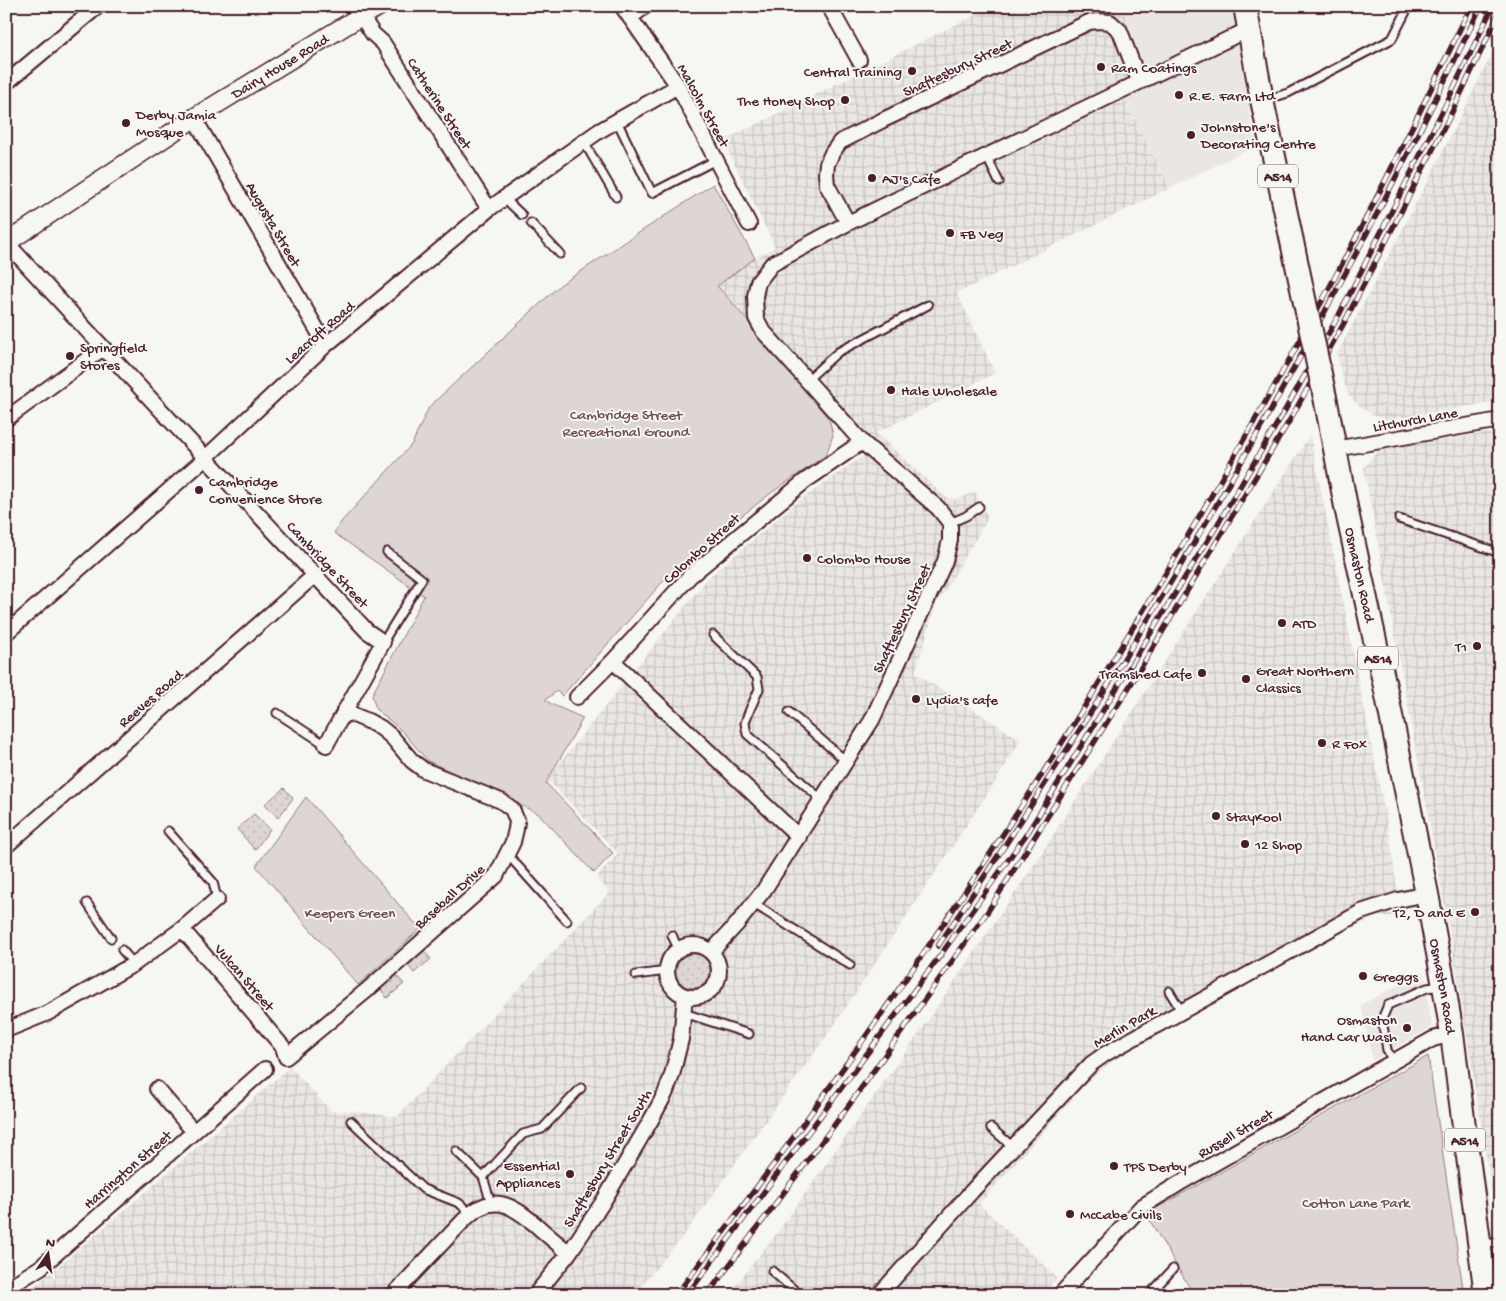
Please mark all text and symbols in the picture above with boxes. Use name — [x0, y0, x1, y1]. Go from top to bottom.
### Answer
street label: Dairy House Road — [228, 30, 334, 105]
street label: Shaftesbury Street — [900, 35, 1017, 102]
street label: Catherine Street — [402, 55, 476, 155]
place label: Ram Coatings — [1111, 60, 1197, 78]
street label: Malcolm Street — [672, 61, 733, 152]
marker: Ram Coatings — [1095, 61, 1107, 73]
place label: Central Training — [804, 64, 902, 82]
marker: Central Training — [906, 65, 918, 77]
place label: R.E. Farm Ltd — [1189, 88, 1276, 106]
marker: R.E. Farm Ltd — [1173, 89, 1185, 101]
place label: The Honey Shop — [737, 93, 836, 111]
marker: The Honey Shop — [839, 94, 851, 106]
place label: Derby Jamia Mosque — [135, 107, 217, 142]
marker: Derby Jamia Mosque — [120, 117, 132, 129]
place label: Johnstone's Decorating Centre — [1200, 119, 1316, 154]
marker: Johnstone's Decorating Centre — [1185, 129, 1197, 141]
road number: A514 — [1258, 165, 1298, 188]
place label: AJ's Cafe — [882, 171, 941, 189]
marker: AJ's Cafe — [866, 172, 878, 184]
street label: Augusta Street — [241, 179, 305, 272]
place label: FB Veg — [959, 226, 1004, 244]
marker: FB Veg — [944, 227, 956, 239]
street label: Leacroft Road — [282, 297, 360, 369]
place label: Springfield Stores — [80, 340, 147, 375]
marker: Springfield Stores — [64, 350, 76, 362]
place label: Hale Wholesale — [901, 383, 997, 401]
marker: Hale Wholesale — [885, 384, 897, 396]
street label: Litchurch Lane — [1372, 405, 1459, 437]
park label: Cambridge Street Recreational Ground — [562, 407, 691, 442]
place label: Cambridge Convenience Store — [209, 474, 322, 509]
marker: Cambridge Convenience Store — [193, 484, 205, 496]
street label: Colombo Street — [660, 509, 746, 589]
street label: Cambridge Street — [282, 518, 373, 614]
street label: Osmaston Road — [1340, 526, 1378, 625]
place label: Colombo House — [817, 551, 911, 569]
marker: Colombo House — [801, 552, 813, 564]
street label: Shaftesbury Street — [870, 560, 937, 676]
place label: ATD — [1292, 616, 1317, 634]
marker: ATD — [1276, 617, 1288, 629]
place label: T1 — [1454, 639, 1467, 657]
marker: T1 — [1471, 640, 1483, 652]
road number: A514 — [1358, 646, 1398, 670]
place label: Great Northern Classics — [1256, 663, 1354, 698]
street label: Reeves Road — [115, 666, 188, 732]
place label: Tramshed Cafe — [1098, 666, 1192, 684]
marker: Tramshed Cafe — [1196, 667, 1208, 679]
marker: Great Northern Classics — [1240, 673, 1252, 685]
place label: Lydia's cafe — [926, 692, 998, 710]
marker: Lydia's cafe — [910, 693, 922, 705]
place label: R Fox — [1332, 736, 1367, 754]
marker: R Fox — [1316, 737, 1328, 749]
place label: StayKool — [1226, 809, 1282, 827]
marker: StayKool — [1210, 810, 1222, 822]
place label: 12 Shop — [1254, 837, 1303, 855]
marker: 12 Shop — [1239, 838, 1251, 850]
street label: Baseball Drive — [411, 861, 489, 934]
park label: Keepers Green — [305, 905, 395, 923]
place label: T2, D and E — [1392, 905, 1466, 923]
marker: T2, D and E — [1469, 906, 1481, 918]
street label: Osmaston Road — [1424, 937, 1459, 1037]
street label: Vulcan Street — [209, 940, 279, 1017]
place label: Greggs — [1373, 969, 1419, 987]
marker: Greggs — [1357, 970, 1369, 982]
street label: Merlin Park — [1090, 1002, 1161, 1053]
place label: Osmaston Hand Car Wash — [1301, 1012, 1397, 1047]
marker: Osmaston Hand Car Wash — [1401, 1022, 1413, 1034]
street label: Shaftesbury Street South — [560, 1087, 657, 1231]
street label: Russell Street — [1195, 1105, 1278, 1163]
street label: Harrington Street — [81, 1126, 178, 1214]
road number: A514 — [1445, 1128, 1485, 1152]
place label: Essential Appliances — [496, 1158, 560, 1193]
place label: TPS Derby — [1123, 1159, 1187, 1177]
marker: TPS Derby — [1108, 1160, 1120, 1172]
marker: Essential Appliances — [564, 1168, 576, 1180]
park label: Cotton Lane Park — [1302, 1195, 1411, 1213]
place label: McCabe Civils — [1080, 1207, 1162, 1225]
marker: McCabe Civils — [1064, 1208, 1076, 1220]
north arrow — [22, 1228, 72, 1278]
text: N — [44, 1234, 57, 1253]

